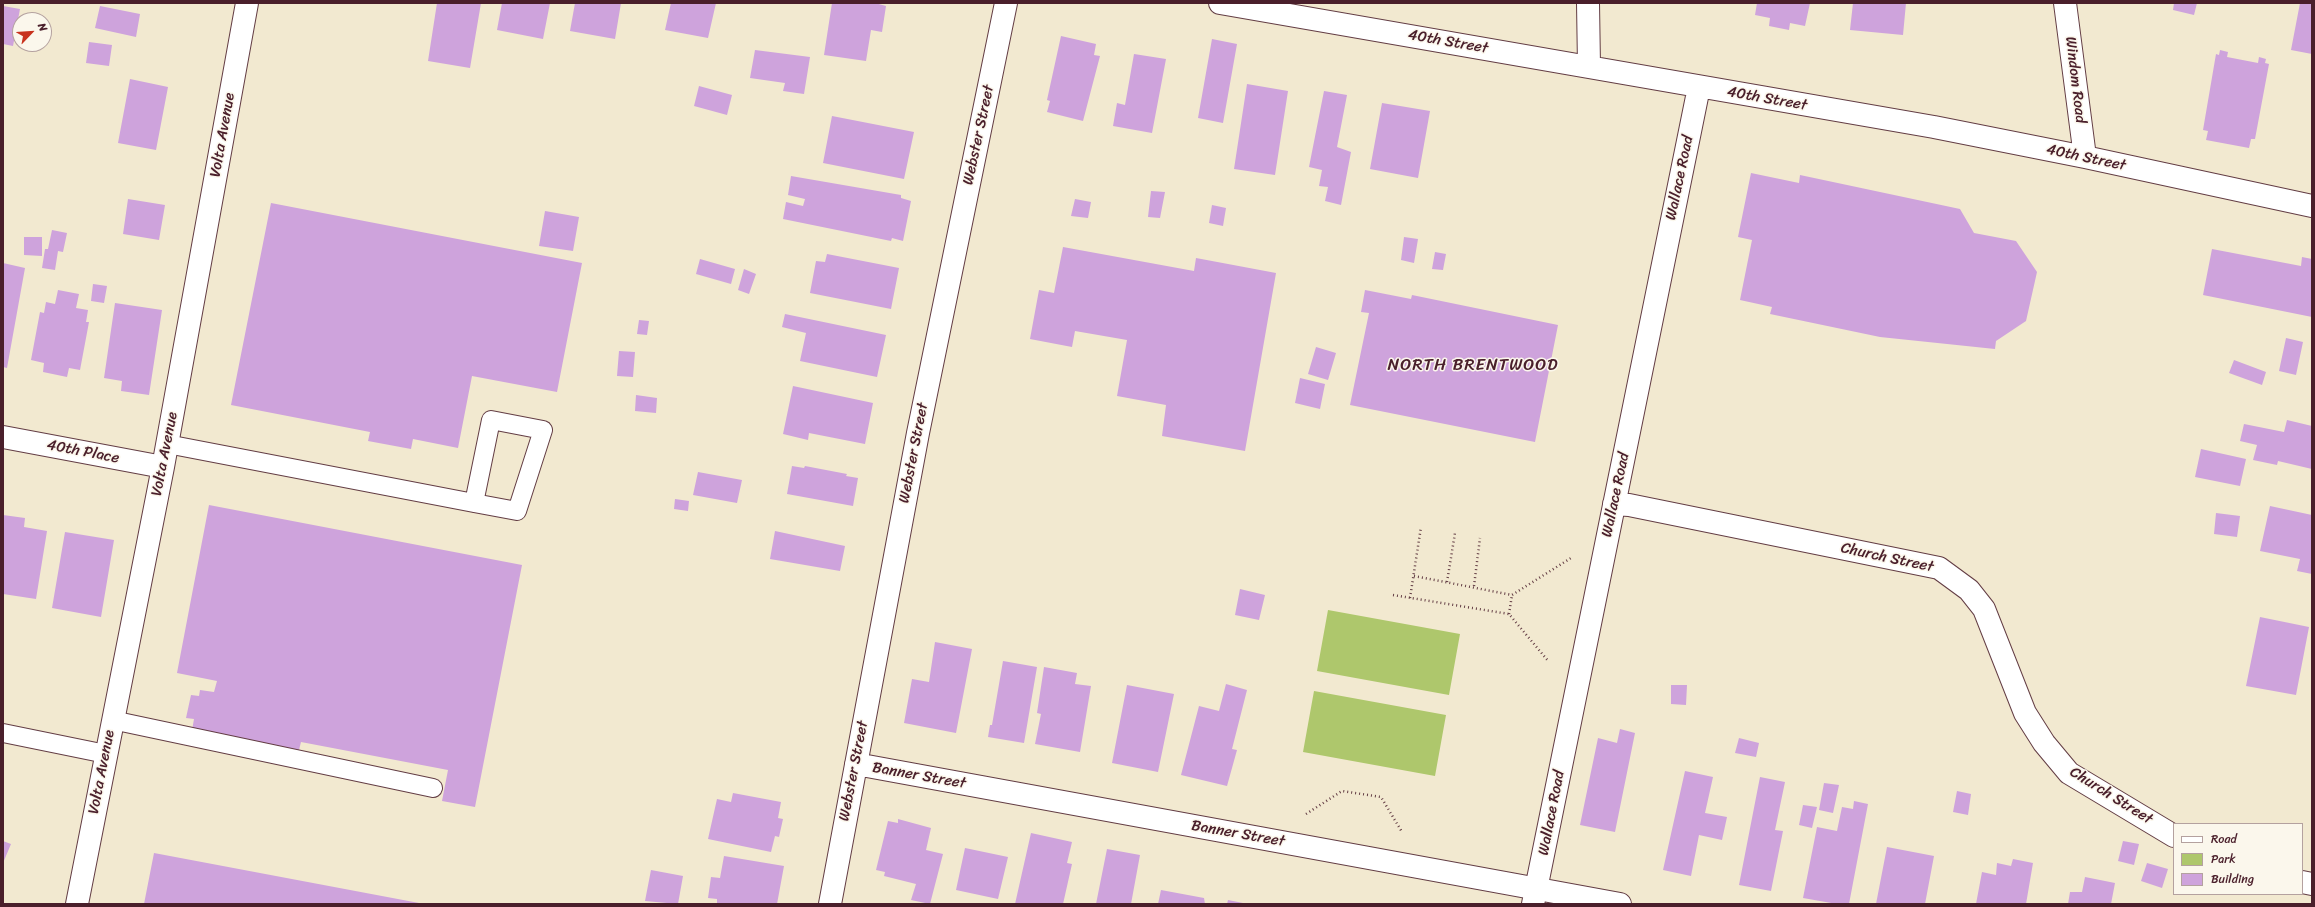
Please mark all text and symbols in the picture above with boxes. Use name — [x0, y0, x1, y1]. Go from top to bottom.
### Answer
north arrow — [12, 12, 52, 52]
text: N — [32, 20, 53, 35]
street label: 40th Street — [1407, 26, 1489, 58]
street label: Windom Road — [2061, 36, 2089, 124]
street label: Webster Street — [960, 83, 998, 187]
street label: 40th Street — [1726, 83, 1808, 115]
street label: Volta Avenue — [207, 91, 239, 179]
street label: Wallace Road — [1662, 134, 1698, 222]
street label: 40th Street — [2045, 141, 2127, 175]
district label: NORTH BRENTWOOD — [1388, 356, 1558, 376]
street label: Webster Street — [895, 401, 933, 505]
street label: Volta Avenue — [148, 410, 182, 498]
street label: 40th Place — [45, 436, 121, 468]
street label: Wallace Road — [1598, 451, 1634, 539]
street label: Church Street — [1839, 539, 1935, 577]
street label: Webster Street — [835, 719, 873, 823]
street label: Volta Avenue — [85, 728, 119, 816]
street label: Banner Street — [871, 759, 967, 793]
street label: Church Street — [2066, 763, 2156, 829]
street label: Wallace Road — [1535, 769, 1569, 857]
street label: Banner Street — [1190, 817, 1286, 851]
legend — [2173, 823, 2303, 895]
text: Road — [2211, 828, 2237, 850]
text: Park — [2211, 848, 2236, 870]
text: Building — [2211, 868, 2254, 890]

